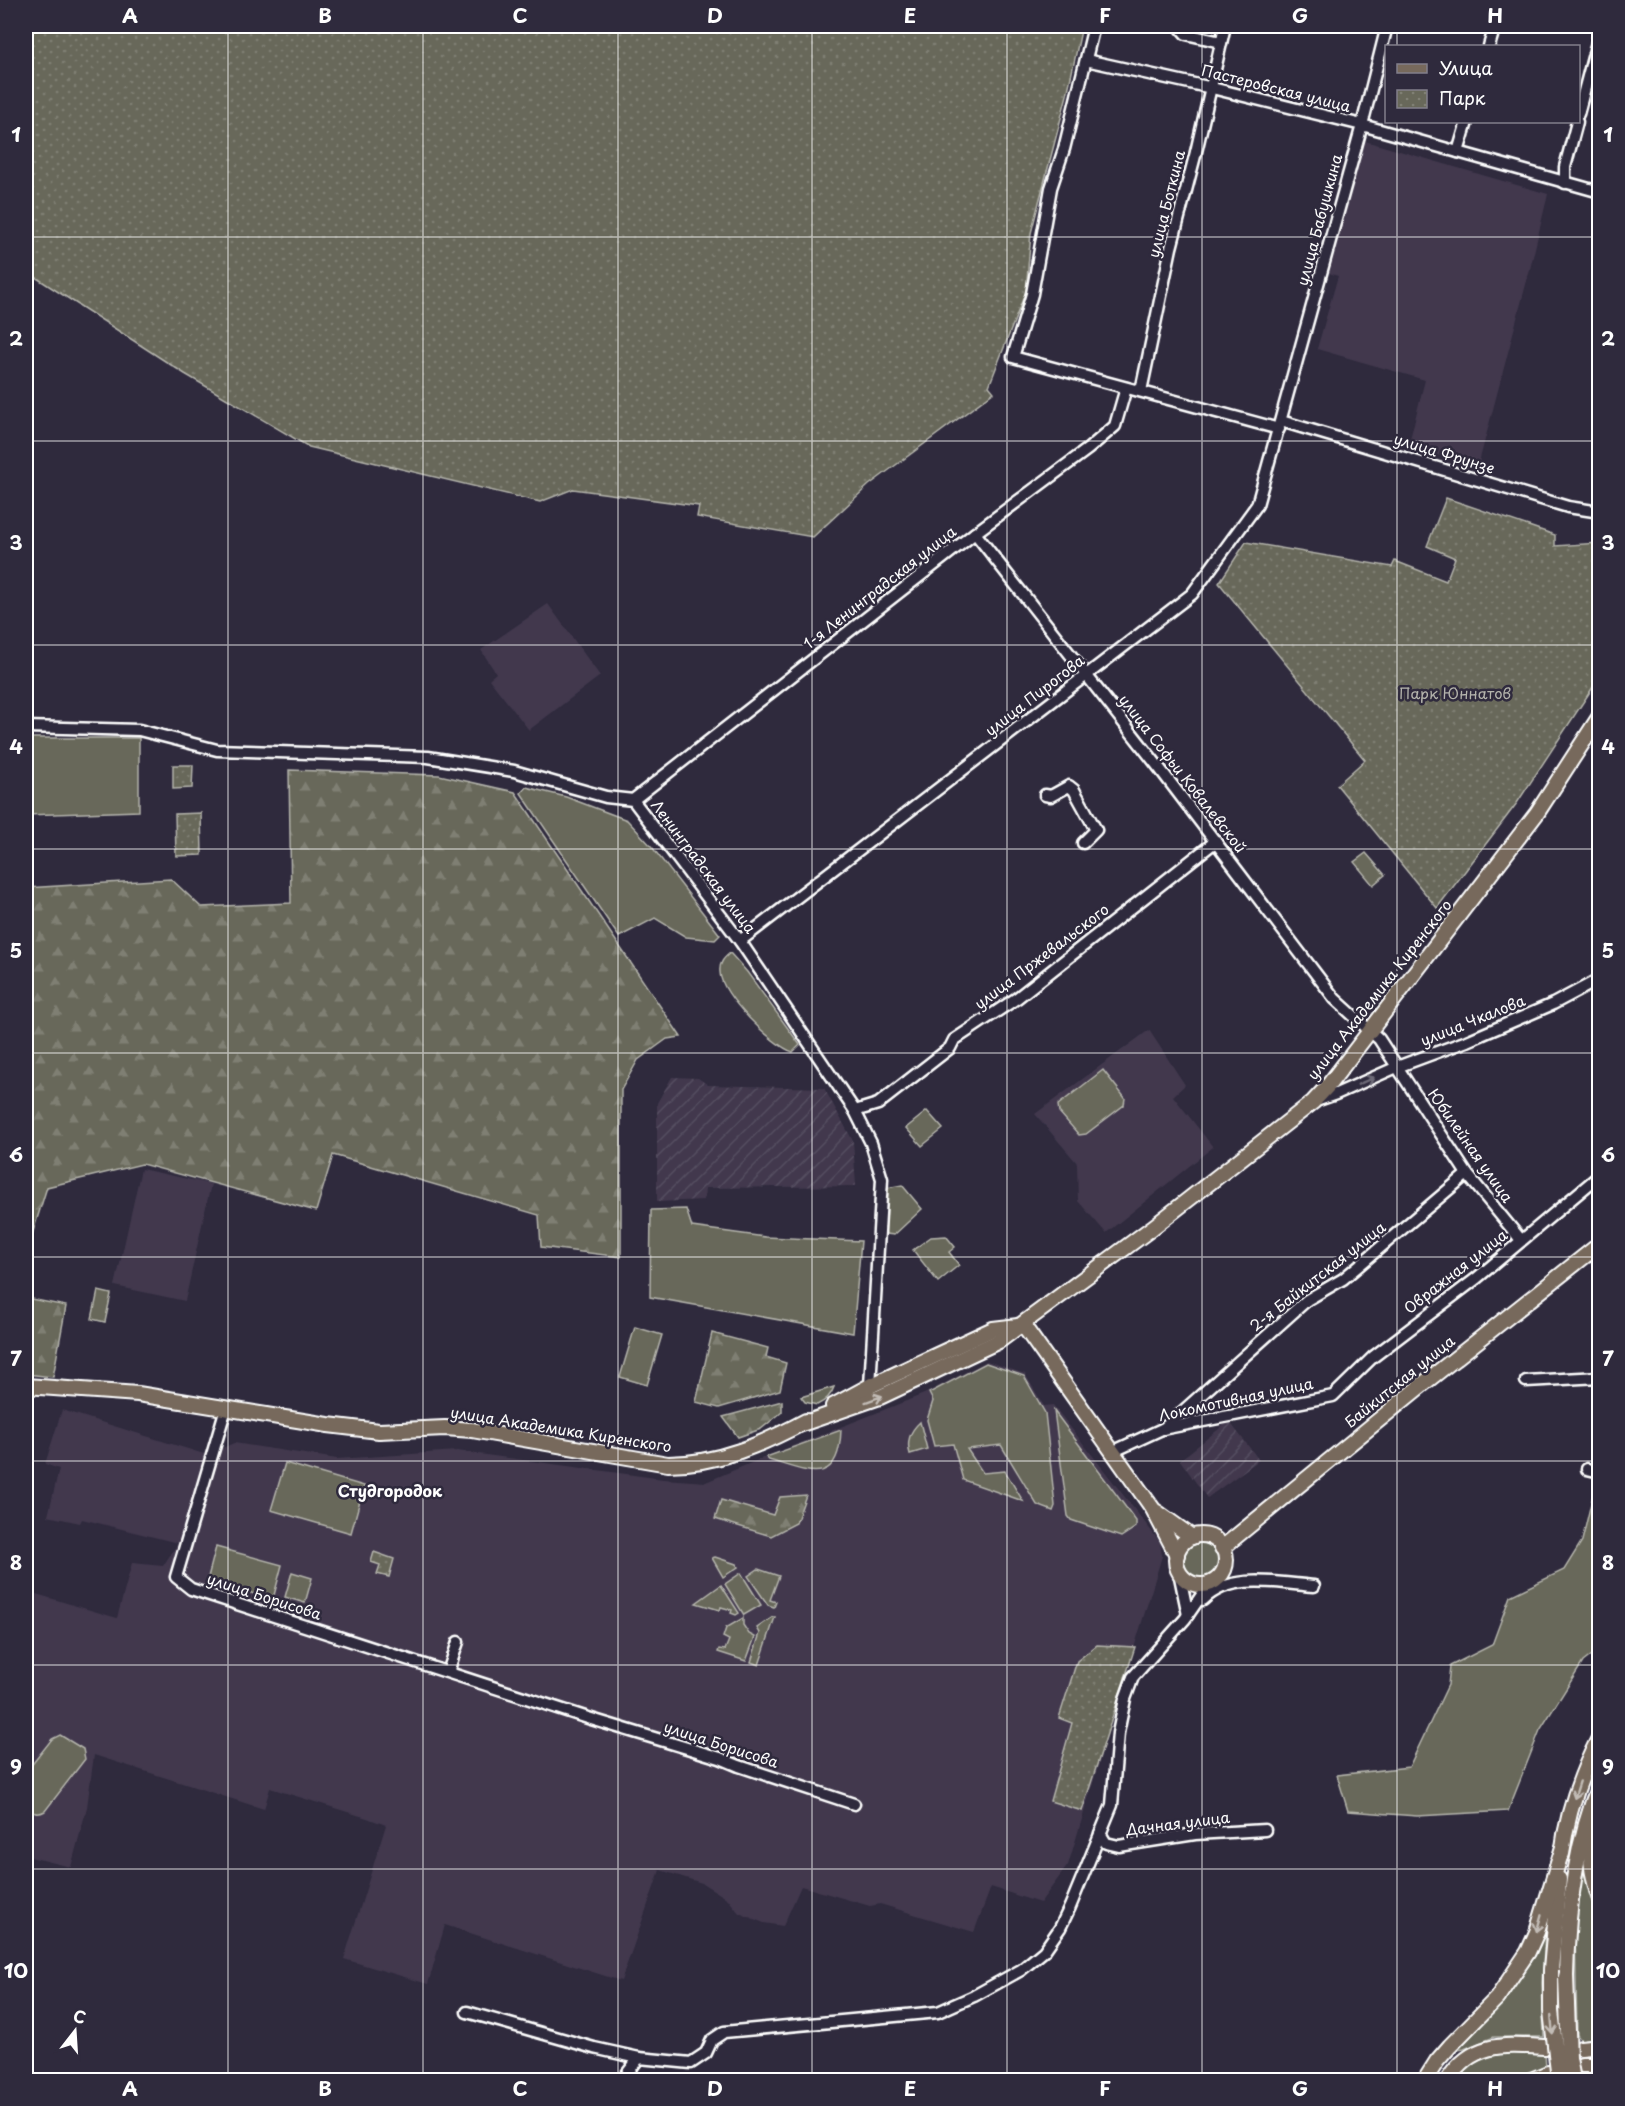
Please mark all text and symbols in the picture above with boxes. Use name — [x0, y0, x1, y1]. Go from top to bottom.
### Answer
text: A — [122, 0, 138, 30]
text: B — [318, 0, 332, 30]
text: C — [512, 0, 528, 30]
text: D — [707, 0, 723, 30]
text: E — [904, 0, 916, 30]
text: F — [1099, 0, 1111, 30]
text: G — [1292, 0, 1308, 30]
text: H — [1487, 0, 1503, 30]
legend — [1385, 45, 1580, 123]
text: Улица — [1439, 54, 1493, 81]
street label: Пастеровская улица — [1199, 58, 1354, 117]
text: Парк — [1439, 84, 1486, 111]
text: 1 — [11, 119, 21, 149]
text: 1 — [1603, 119, 1613, 149]
street label: улица Боткина — [1141, 147, 1190, 260]
street label: улица Бабушкина — [1290, 151, 1347, 288]
text: 2 — [9, 323, 23, 353]
text: 2 — [1601, 323, 1615, 353]
street label: улица Фрунзе — [1391, 426, 1498, 479]
street label: 1-я Ленинградская улица — [798, 519, 961, 654]
text: 3 — [9, 527, 23, 557]
text: 3 — [1601, 527, 1615, 557]
street label: улица Пирогова — [979, 648, 1089, 741]
park label: Парк Юннатов — [1399, 681, 1511, 704]
street label: улица Софьи Ковалевской — [1114, 689, 1253, 857]
text: 4 — [9, 731, 23, 761]
text: 4 — [1601, 731, 1615, 761]
street label: Ленинградская улица — [646, 794, 763, 938]
street label: улица Академика Киренского — [1301, 894, 1457, 1084]
street label: улица Пржевальского — [969, 897, 1113, 1014]
text: 5 — [10, 935, 22, 965]
text: 5 — [1602, 935, 1614, 965]
street label: улица Чкалова — [1417, 988, 1529, 1051]
one-way arrow — [1357, 1074, 1375, 1086]
street label: Юбилейная улица — [1423, 1083, 1520, 1207]
text: 6 — [9, 1139, 23, 1169]
text: 6 — [1601, 1139, 1615, 1169]
street label: 2-я Байкитская улица — [1244, 1215, 1390, 1336]
street label: Овражная улица — [1398, 1223, 1512, 1319]
street label: Байкитская улица — [1339, 1329, 1460, 1433]
text: 7 — [10, 1343, 22, 1373]
text: 7 — [1602, 1343, 1614, 1373]
street label: Локомотивная улица — [1156, 1371, 1316, 1426]
one-way arrow — [864, 1392, 882, 1403]
street label: улица Академика Киренского — [449, 1400, 673, 1457]
district label: Студгородок — [338, 1478, 443, 1502]
text: 8 — [10, 1547, 22, 1577]
text: 8 — [1602, 1547, 1614, 1577]
street label: улица Борисова — [204, 1566, 325, 1625]
street label: улица Борисова — [661, 1714, 782, 1773]
text: 9 — [10, 1751, 22, 1781]
text: 9 — [1602, 1751, 1614, 1781]
one-way arrow — [1571, 1780, 1582, 1799]
street label: Дачная улица — [1124, 1805, 1232, 1840]
one-way arrow — [1533, 1913, 1544, 1932]
text: 10 — [4, 1955, 28, 1985]
text: 10 — [1596, 1955, 1620, 1985]
north arrow — [45, 2001, 105, 2061]
text: С — [70, 2002, 89, 2029]
one-way arrow — [1547, 2015, 1558, 2035]
text: A — [122, 2073, 138, 2103]
text: B — [318, 2073, 332, 2103]
text: C — [512, 2073, 528, 2103]
text: D — [707, 2073, 723, 2103]
text: E — [904, 2073, 916, 2103]
text: F — [1099, 2073, 1111, 2103]
text: G — [1292, 2073, 1308, 2103]
text: H — [1487, 2073, 1503, 2103]

